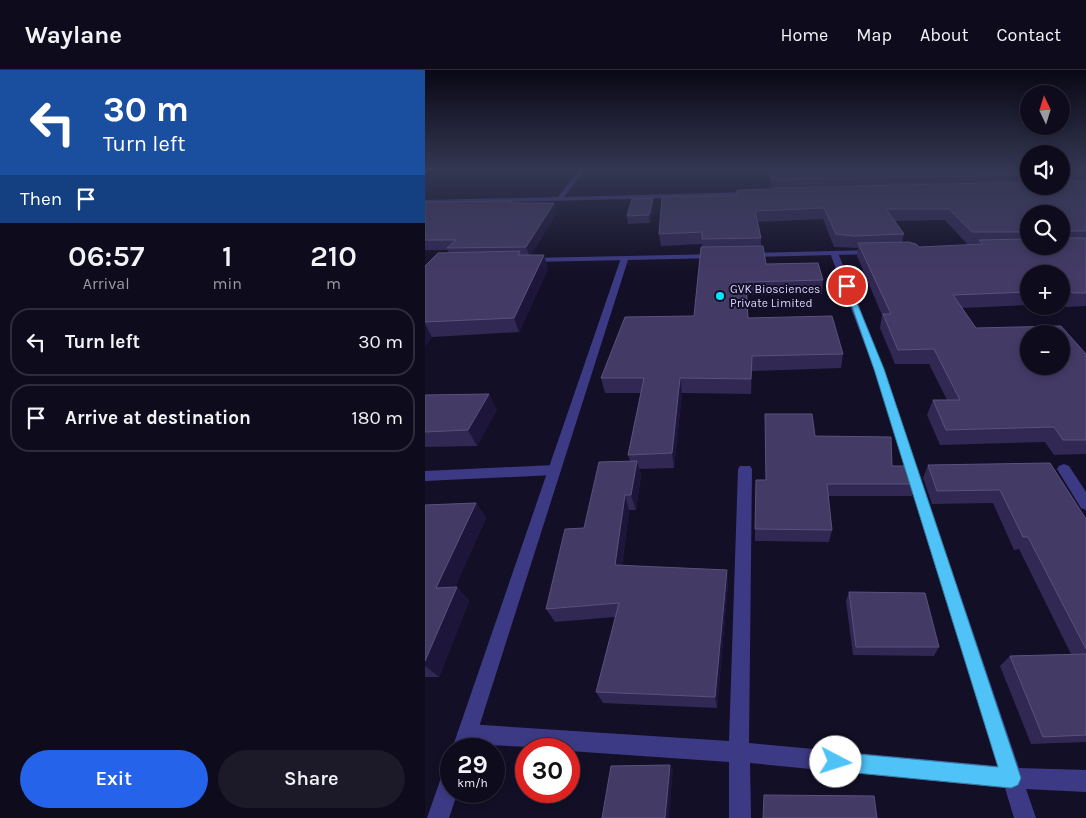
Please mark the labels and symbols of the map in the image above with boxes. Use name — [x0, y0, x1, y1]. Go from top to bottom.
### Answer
north arrow — [1020, 85, 1070, 135]
pin — [826, 265, 868, 307]
place label: GVK Biosciences Private Limited — [730, 282, 820, 310]
marker: GVK Biosciences Private Limited — [714, 290, 726, 302]
position arrow — [809, 735, 861, 787]
speed limit sign: 30 — [515, 738, 580, 803]

